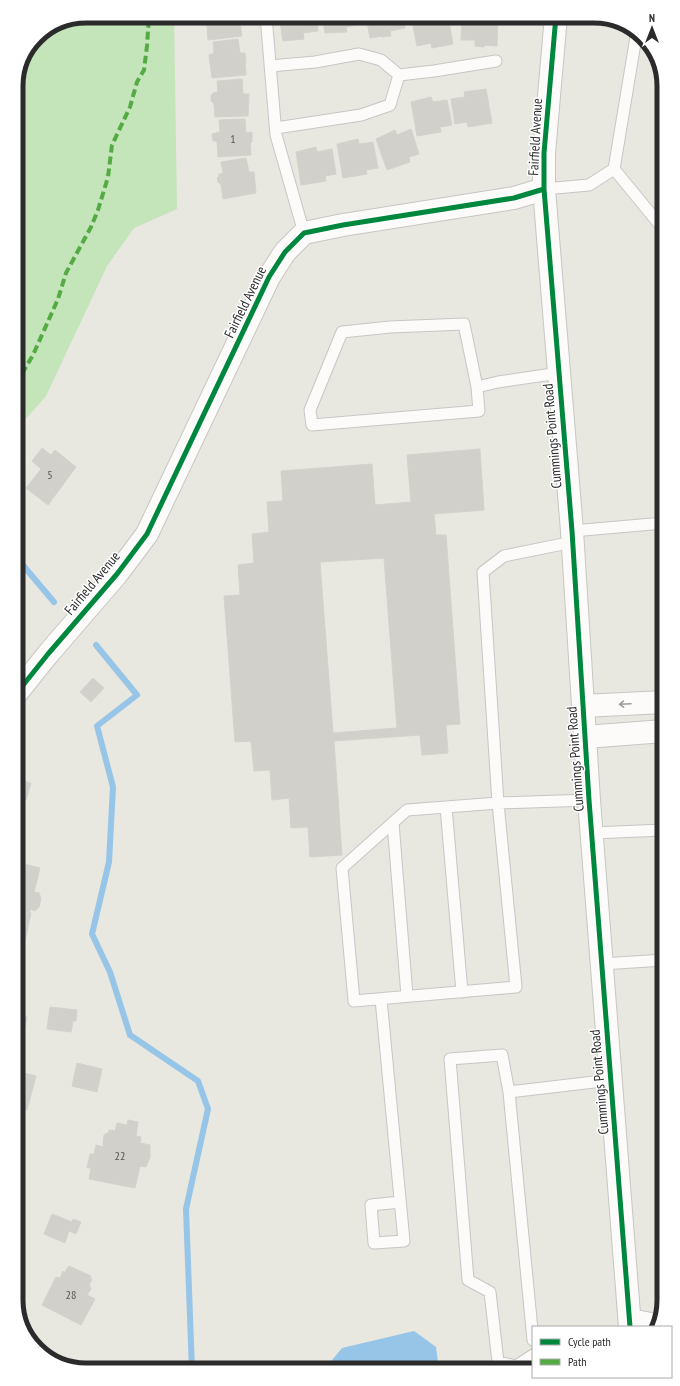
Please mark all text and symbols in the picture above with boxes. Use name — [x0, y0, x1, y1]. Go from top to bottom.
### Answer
north arrow — [632, 8, 672, 48]
text: N — [649, 11, 655, 25]
street label: Fairfield Avenue — [524, 98, 546, 176]
house number: 1 — [230, 131, 236, 146]
street label: Fairfield Avenue — [220, 263, 270, 341]
street label: Cummings Point Road — [538, 383, 566, 489]
house number: 5 — [47, 467, 53, 482]
street label: Fairfield Avenue — [60, 547, 124, 618]
one-way arrow — [619, 700, 632, 707]
street label: Cummings Point Road — [562, 706, 588, 812]
street label: Cummings Point Road — [585, 1029, 613, 1135]
house number: 22 — [115, 1148, 125, 1163]
house number: 28 — [66, 1287, 76, 1302]
legend — [532, 1326, 672, 1378]
text: Cycle path — [568, 1334, 611, 1349]
text: Path — [568, 1354, 586, 1369]

